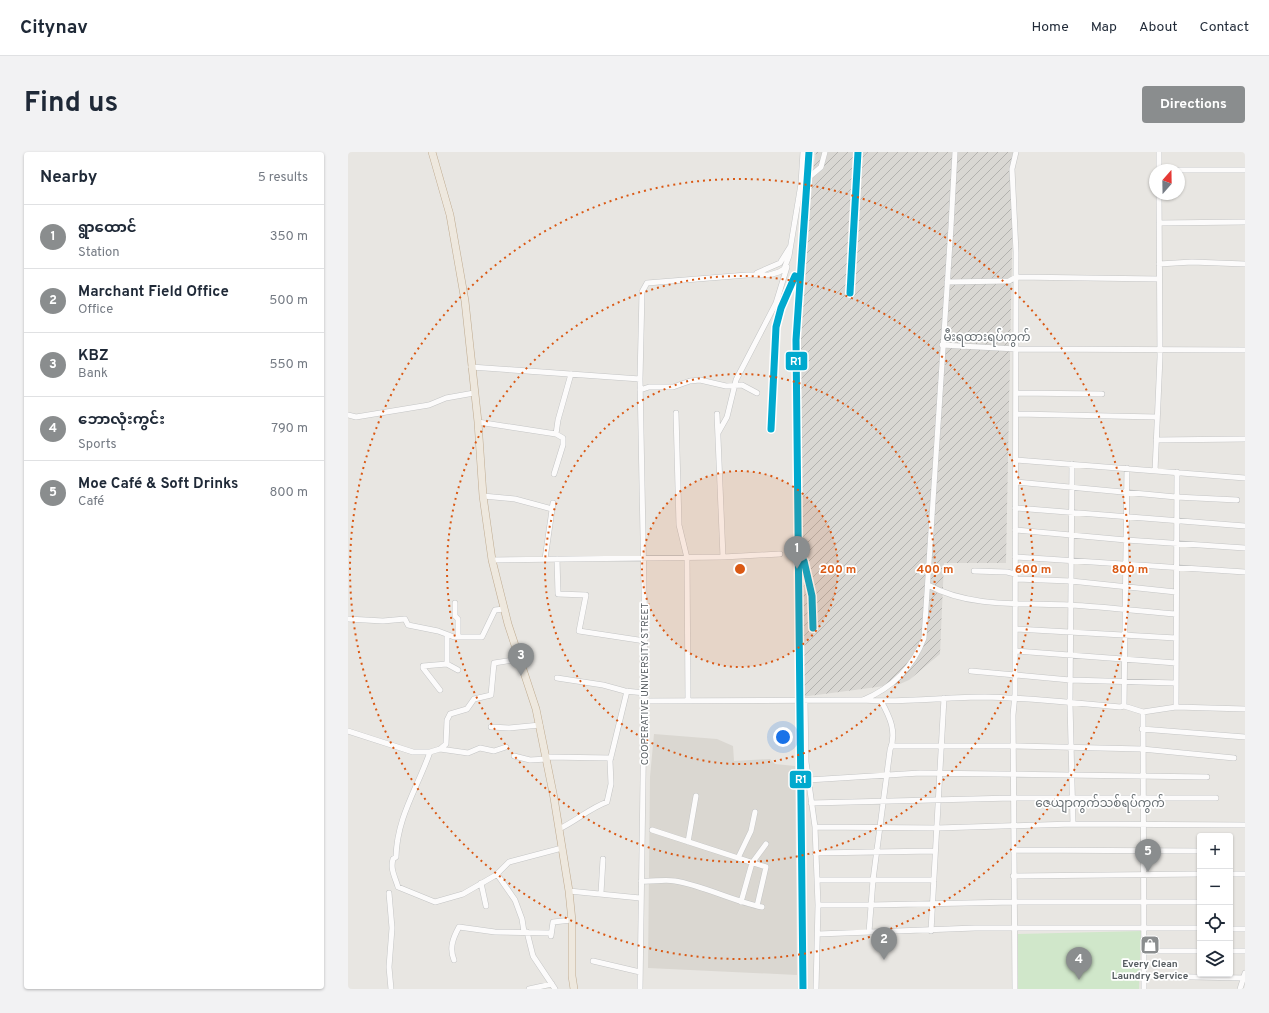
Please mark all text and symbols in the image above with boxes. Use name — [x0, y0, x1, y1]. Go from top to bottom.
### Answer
text: Citynav — [20, 16, 88, 40]
text: Home — [1032, 19, 1069, 36]
text: Map — [1091, 19, 1117, 36]
text: About — [1139, 19, 1178, 36]
text: Contact — [1200, 19, 1249, 36]
text: Find us — [24, 86, 118, 122]
button: Directions — [1142, 86, 1245, 123]
north arrow — [1149, 164, 1185, 200]
text: Nearby — [40, 167, 97, 189]
text: 5 results — [258, 170, 308, 186]
text: ရွာထောင် — [78, 219, 137, 238]
text: 1 — [50, 229, 56, 245]
text: 350 m — [270, 229, 308, 245]
text: Station — [78, 245, 120, 261]
text: Marchant Field Office — [78, 283, 229, 302]
text: 2 — [49, 293, 57, 309]
text: 500 m — [269, 293, 308, 309]
text: Office — [78, 302, 113, 318]
district label: မီးရထားရပ်ကွက် — [943, 328, 1031, 347]
text: KBZ — [78, 347, 109, 366]
line badge: R1 — [785, 351, 808, 371]
text: R1 — [790, 355, 802, 369]
text: 3 — [49, 357, 57, 373]
text: 550 m — [269, 357, 308, 373]
text: Bank — [78, 366, 108, 382]
text: ဘောလုံးကွင်း — [78, 411, 165, 430]
text: 4 — [49, 421, 57, 437]
text: 790 m — [271, 421, 308, 437]
text: Sports — [78, 437, 117, 453]
text: Moe Café & Soft Drinks — [78, 475, 239, 494]
text: 5 — [49, 485, 57, 501]
text: 800 m — [270, 485, 308, 501]
text: Café — [78, 494, 104, 510]
pin: 1 — [784, 536, 810, 569]
centre of rings — [733, 562, 747, 576]
text: 200 m — [820, 562, 856, 578]
text: 400 m — [916, 562, 954, 578]
text: 600 m — [1015, 562, 1051, 578]
text: 800 m — [1112, 562, 1148, 578]
street label: COOPERATIVE UNIVERSITY STREET — [639, 603, 652, 765]
pin: 3 — [508, 643, 534, 676]
your location — [773, 727, 793, 747]
line badge: R1 — [789, 770, 812, 789]
text: R1 — [795, 773, 807, 787]
district label: ဇေယျာကွက်သစ်ရပ်ကွက် — [1035, 794, 1165, 813]
map controls — [1197, 833, 1233, 977]
button: + — [1197, 833, 1233, 869]
pin: 5 — [1135, 839, 1161, 872]
button: − — [1197, 869, 1233, 905]
button: locate — [1197, 905, 1233, 941]
pin: 2 — [871, 927, 897, 960]
shop icon: Every Clean Laundry Service — [1139, 934, 1161, 956]
button: layers — [1197, 941, 1233, 977]
pin: 4 — [1066, 947, 1092, 980]
place label: Every Clean Laundry Service — [1112, 958, 1189, 983]

